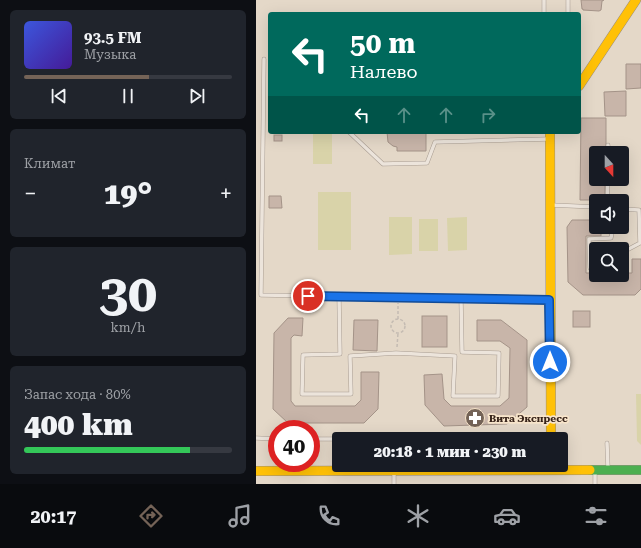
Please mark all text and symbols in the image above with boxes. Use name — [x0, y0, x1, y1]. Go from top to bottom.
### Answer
text: 50 m — [350, 27, 415, 60]
icon: left — [284, 28, 336, 80]
text: 93.5 FM — [84, 29, 141, 47]
text: Музыка — [84, 47, 136, 62]
text: Налево — [350, 61, 418, 82]
icon: previous — [48, 85, 70, 107]
icon: pause — [117, 85, 139, 107]
icon: next — [186, 85, 208, 107]
icon: left — [351, 104, 373, 126]
icon: ahead — [393, 104, 415, 126]
icon: ahead — [435, 104, 457, 126]
icon: right — [477, 104, 499, 126]
north arrow — [589, 146, 629, 186]
map controls — [589, 146, 629, 282]
text: Климат — [24, 156, 75, 171]
text: 19° — [104, 176, 152, 211]
text: − — [24, 181, 36, 206]
text: + — [220, 181, 232, 206]
button: sound — [589, 194, 629, 234]
button: search — [589, 242, 629, 282]
text: 30 — [99, 263, 157, 324]
pin — [291, 279, 325, 313]
icon: arrive — [297, 285, 319, 307]
text: km/h — [111, 320, 145, 335]
position arrow — [529, 341, 571, 383]
text: Запас хода · 80% — [24, 387, 131, 402]
text: 400 km — [24, 407, 133, 442]
pharmacy icon: Вита Экспресс — [464, 407, 486, 429]
place label: Вита Экспресс — [489, 413, 568, 424]
speed limit sign: 40 — [268, 420, 320, 472]
text: 20:18 · 1 мин · 230 m — [374, 443, 526, 461]
icon: directions — [137, 502, 165, 530]
icon: music — [226, 502, 254, 530]
icon: phone — [315, 502, 343, 530]
icon: climate — [404, 502, 432, 530]
icon: car — [493, 502, 521, 530]
icon: filters — [582, 502, 610, 530]
text: 20:17 — [31, 506, 76, 527]

